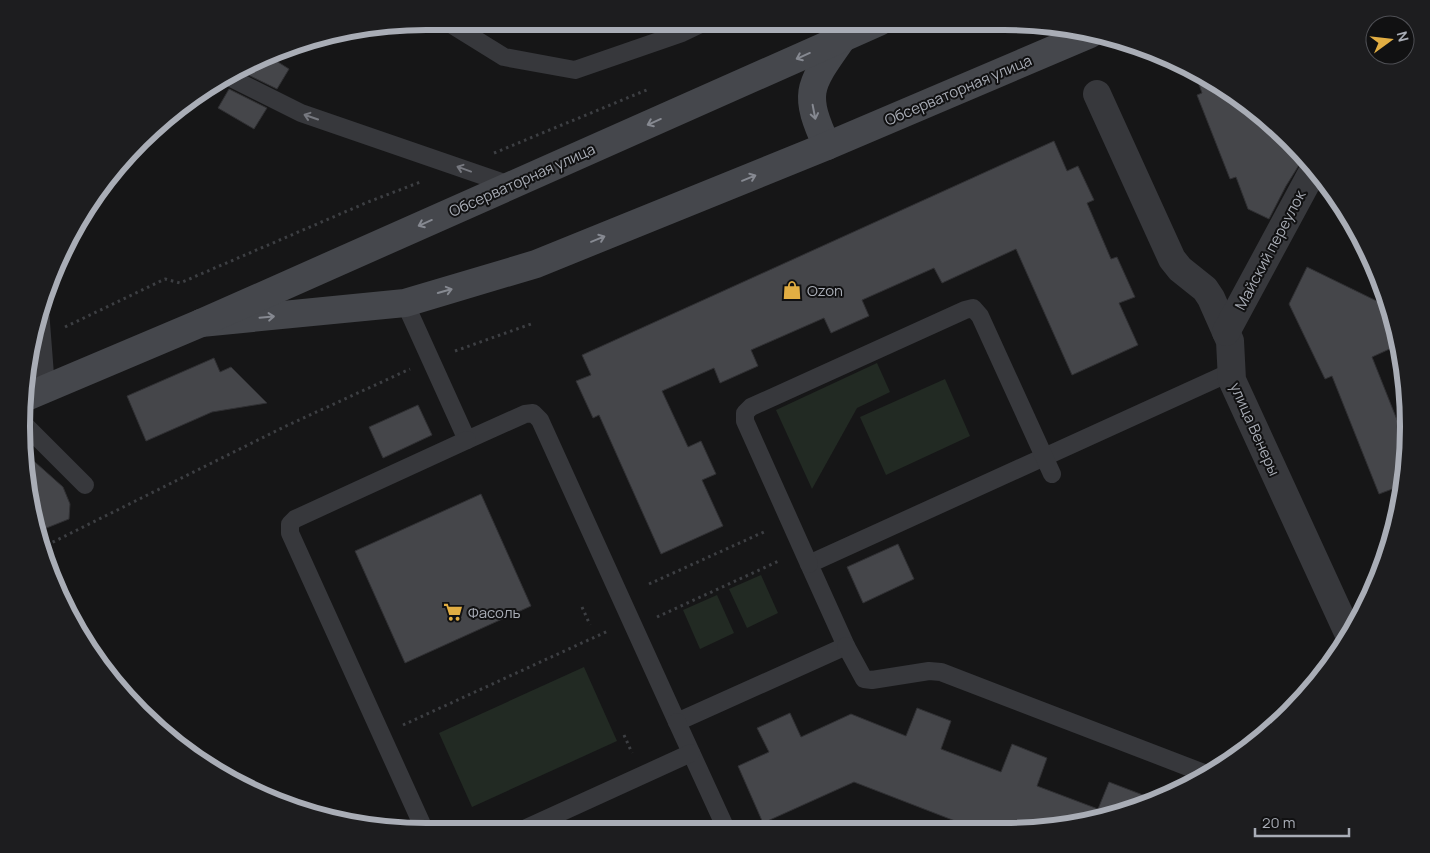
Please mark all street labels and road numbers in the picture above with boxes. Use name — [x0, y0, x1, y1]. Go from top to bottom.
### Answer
street label: Обсерваторная улица — [881, 49, 1035, 131]
street label: Обсерваторная улица — [446, 138, 598, 222]
street label: Майский переулок — [1230, 186, 1311, 313]
street label: улица Венеры — [1225, 379, 1285, 479]

